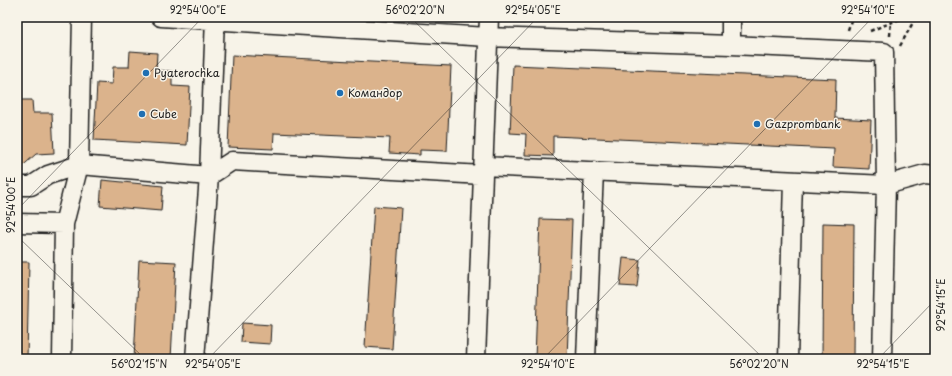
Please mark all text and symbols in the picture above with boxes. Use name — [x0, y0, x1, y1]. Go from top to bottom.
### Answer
text: 92°54'00"E — [170, 2, 226, 17]
text: 56°02'20"N — [385, 2, 445, 17]
text: 92°54'05"E — [505, 2, 561, 17]
text: 92°54'10"E — [841, 2, 895, 17]
place label: Pyaterochka — [154, 64, 220, 81]
marker: Pyaterochka — [141, 68, 151, 78]
place label: Командор — [348, 84, 402, 101]
marker: Командор — [335, 88, 345, 98]
place label: Cube — [150, 105, 177, 122]
marker: Cube — [137, 109, 147, 119]
place label: Gazprombank — [765, 115, 841, 132]
marker: Gazprombank — [752, 119, 762, 129]
text: 92°54'00"E — [3, 177, 18, 233]
text: 92°54'15"E — [933, 278, 948, 332]
text: 56°02'15"N — [111, 356, 167, 371]
text: 92°54'05"E — [185, 356, 241, 371]
text: 92°54'10"E — [521, 356, 575, 371]
text: 56°02'20"N — [729, 356, 789, 371]
text: 92°54'15"E — [856, 356, 910, 371]

